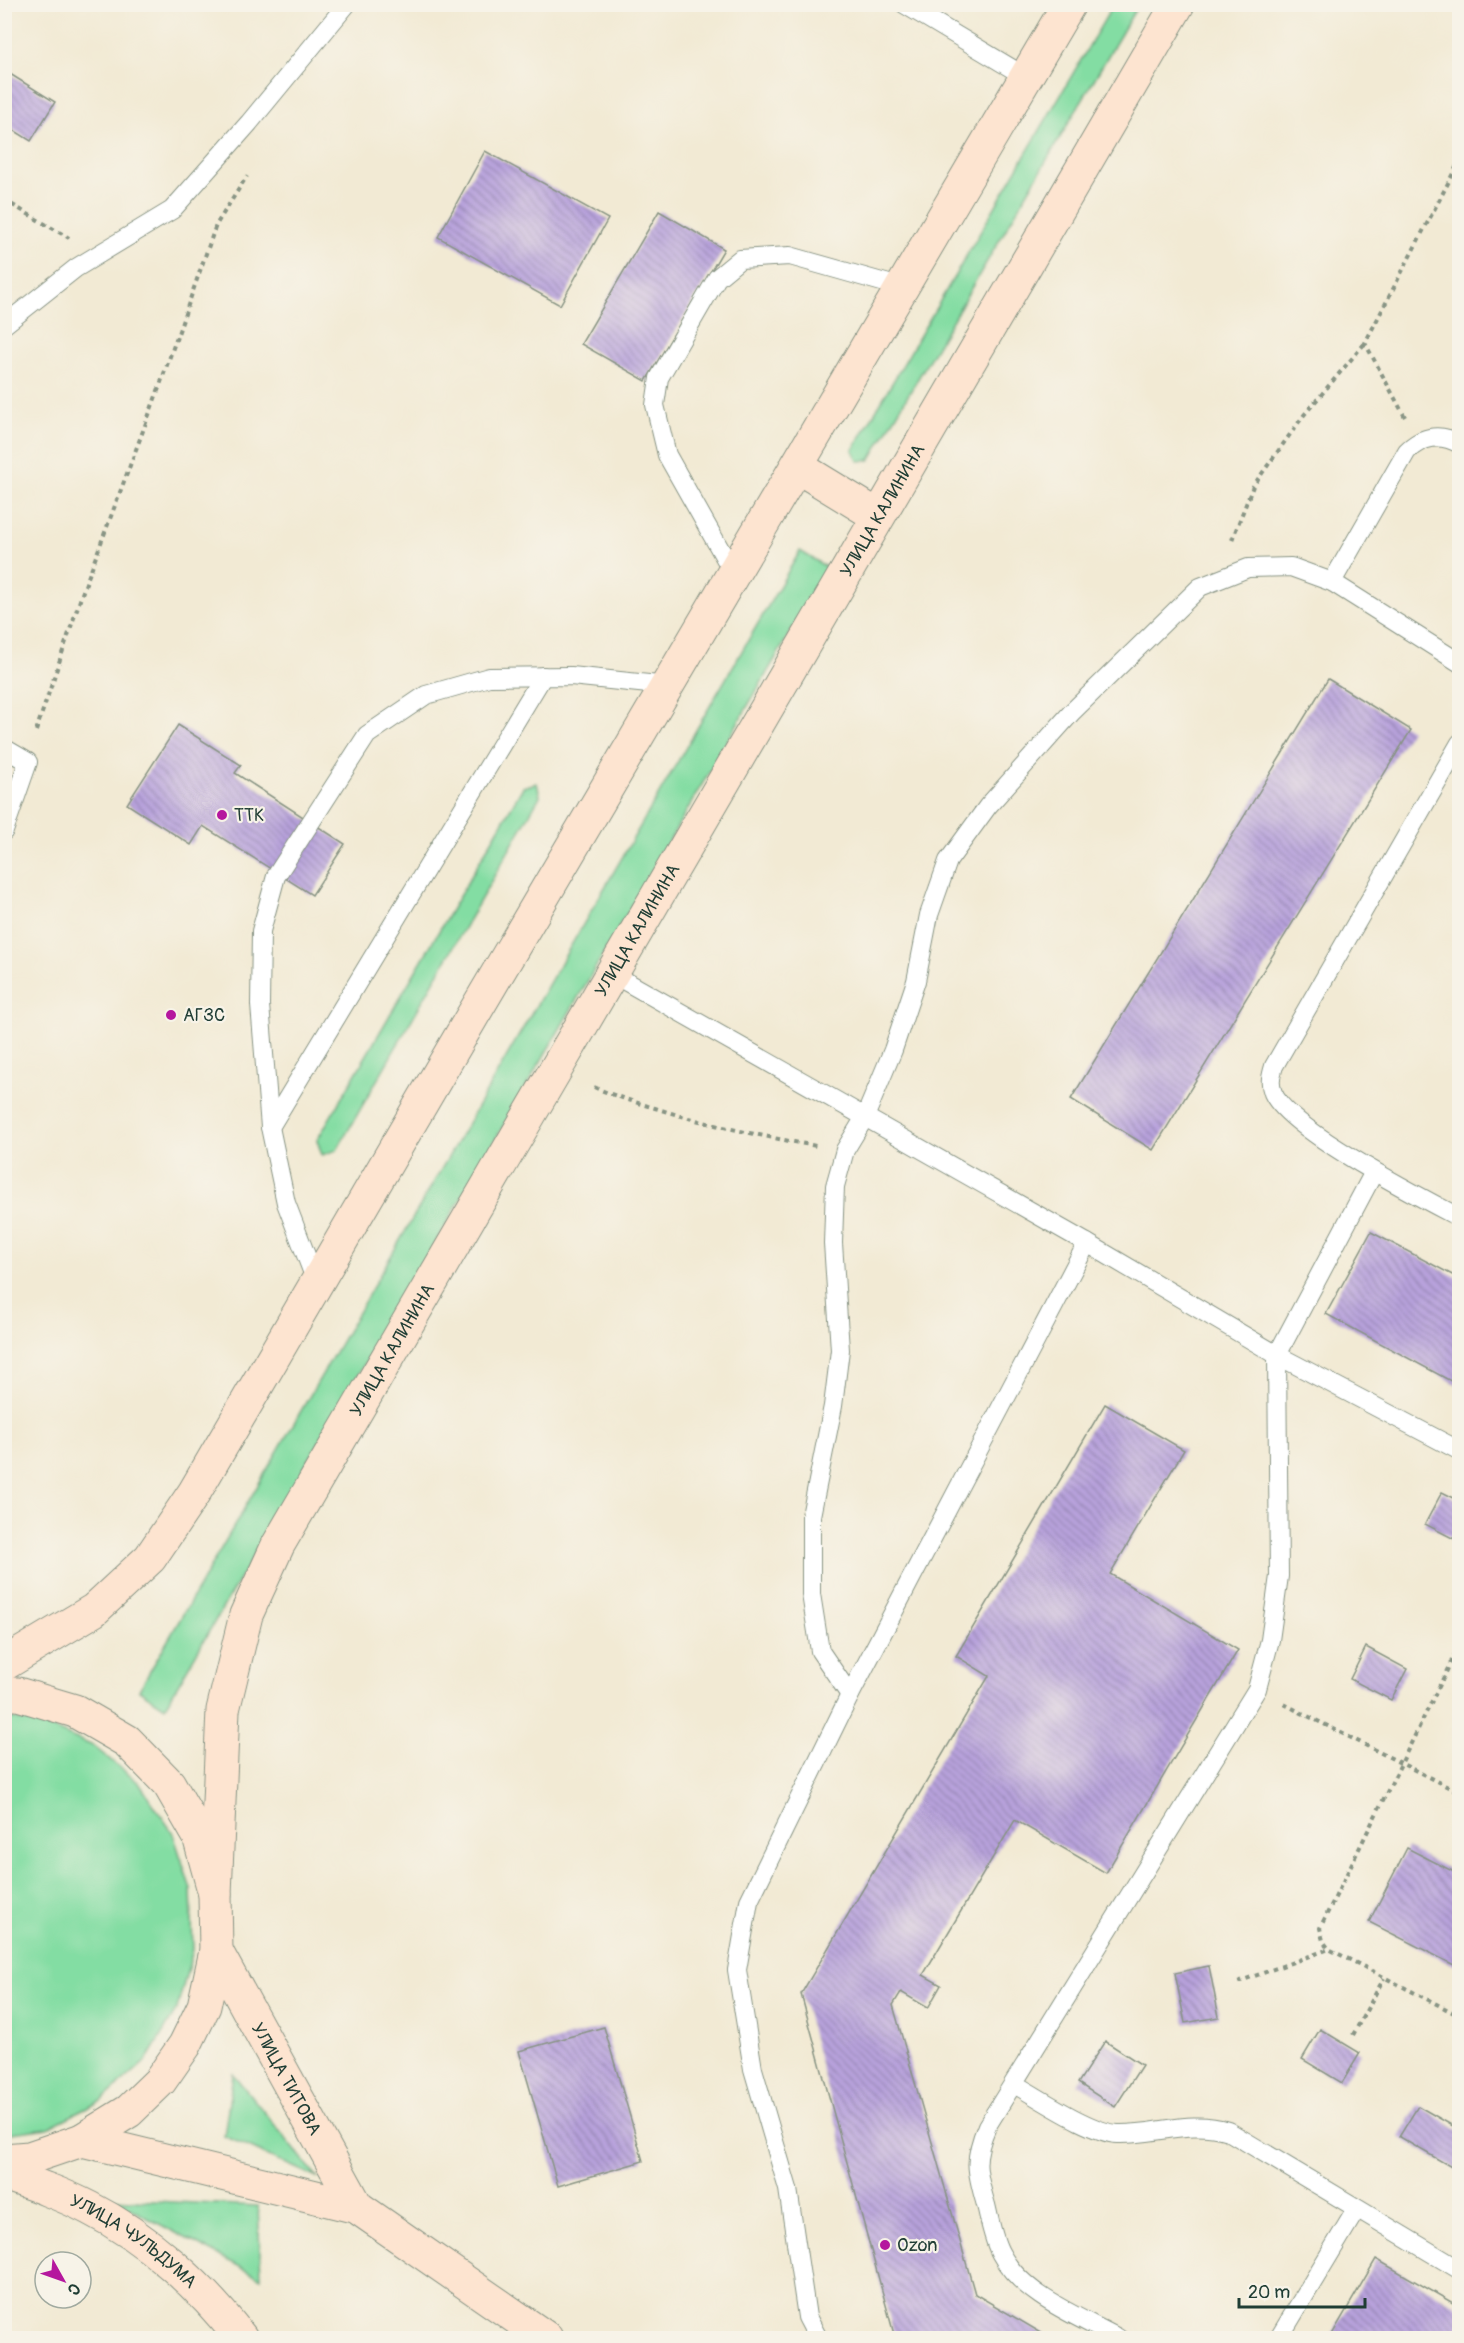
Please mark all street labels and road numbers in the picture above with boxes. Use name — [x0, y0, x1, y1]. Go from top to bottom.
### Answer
street label: УЛИЦА КАЛИНИНА — [835, 440, 930, 581]
street label: УЛИЦА КАЛИНИНА — [589, 859, 685, 1001]
street label: УЛИЦА КАЛИНИНА — [344, 1279, 440, 1420]
street label: УЛИЦА ТИТОВА — [246, 2019, 327, 2139]
street label: УЛИЦА ЧУЛЬДУМА — [66, 2189, 202, 2293]

